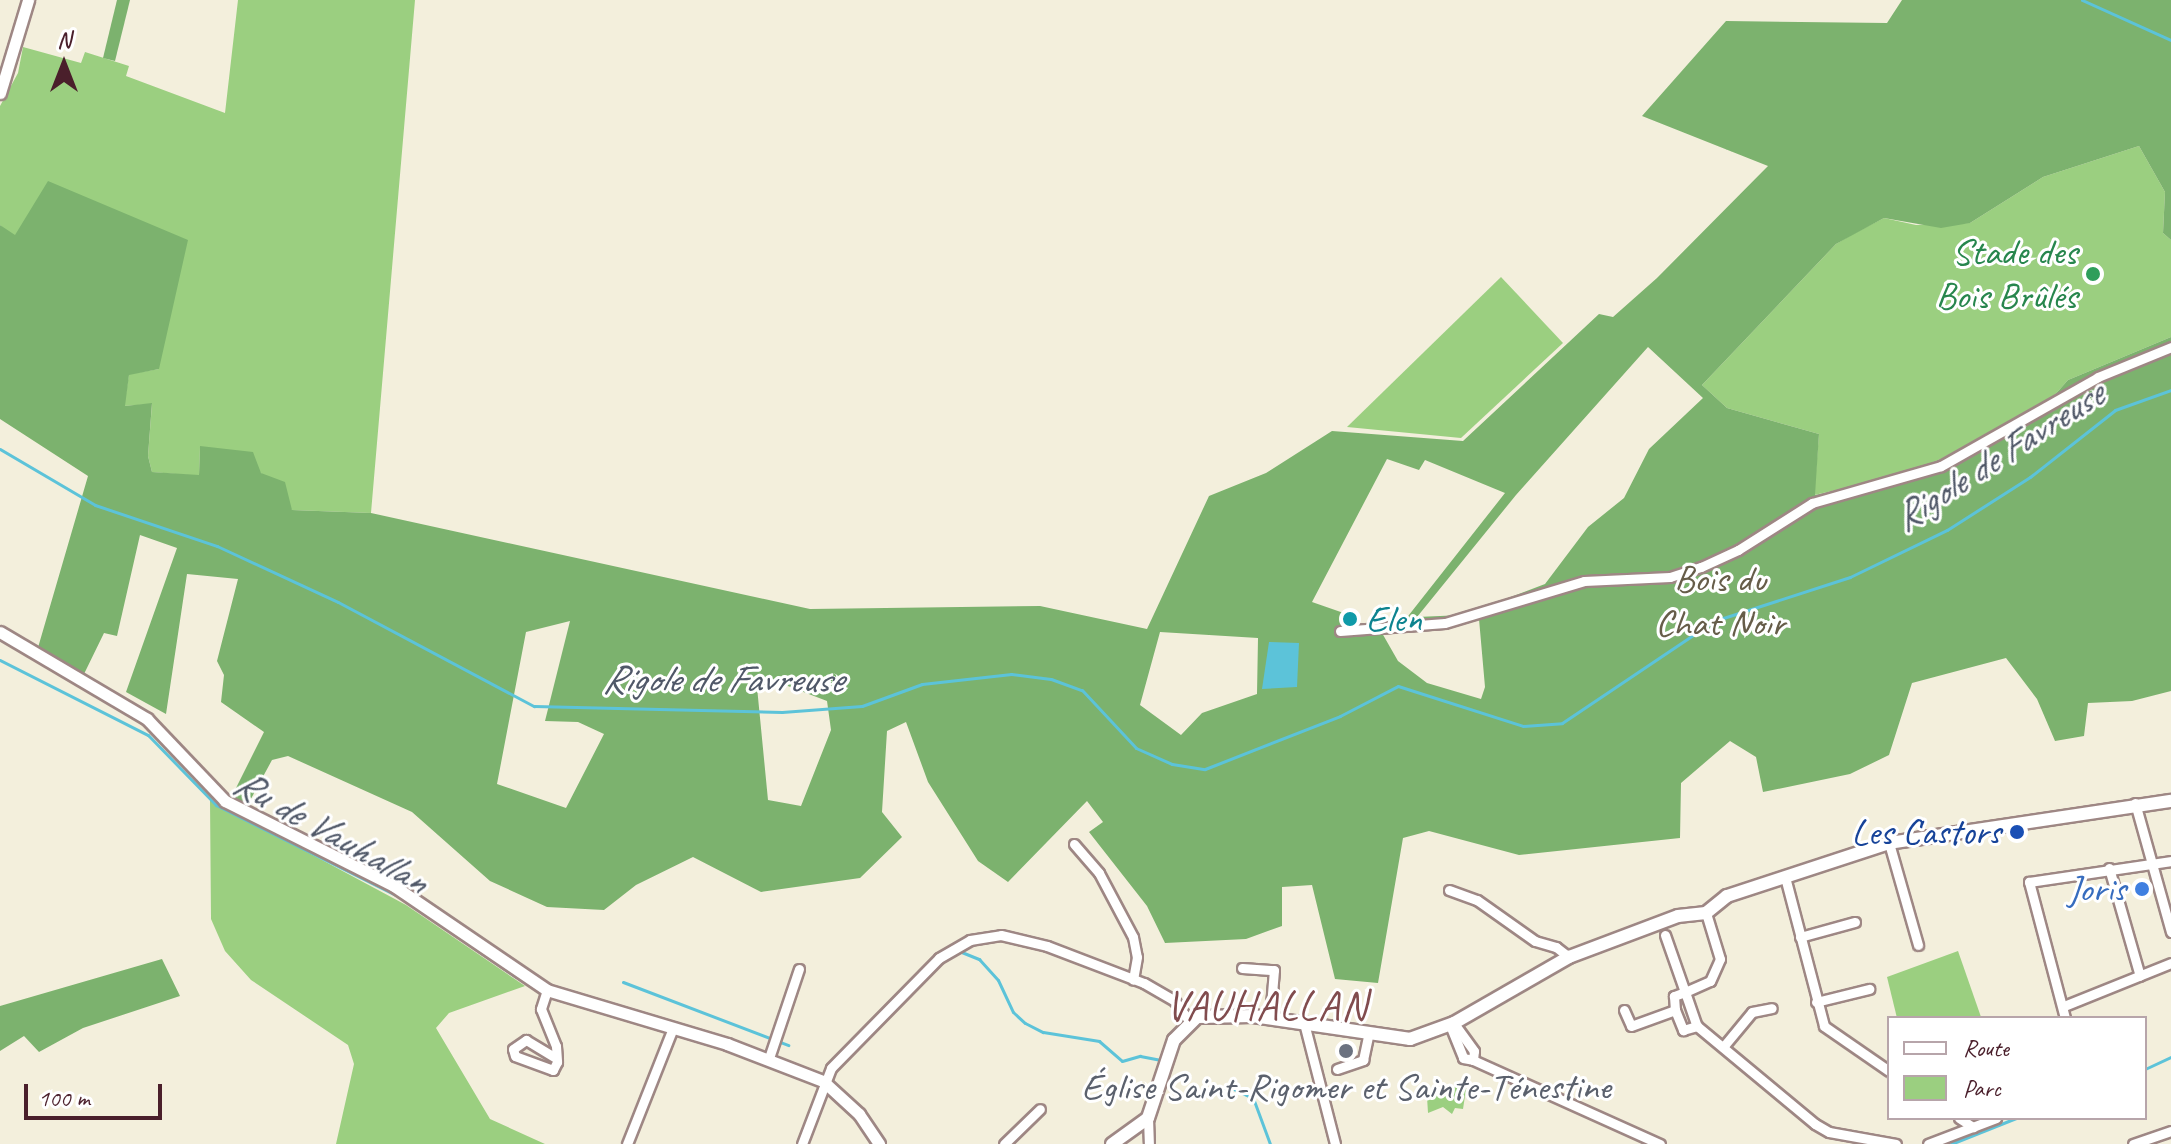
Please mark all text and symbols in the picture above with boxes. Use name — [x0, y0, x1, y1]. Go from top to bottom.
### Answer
north arrow — [24, 24, 104, 104]
text: N — [57, 26, 71, 54]
place label: Stade des Bois Brûlés — [1935, 229, 2077, 318]
marker: Stade des Bois Brûlés — [2084, 265, 2102, 283]
water label: Rigole de Favreuse — [1884, 370, 2112, 542]
park label: Bois du Chat Noir — [1655, 556, 1785, 646]
place label: Elen — [1366, 596, 1422, 642]
marker: Elen — [1341, 610, 1359, 628]
water label: Rigole de Favreuse — [602, 655, 842, 703]
water label: Ru de Vauhallan — [224, 757, 438, 905]
place label: Les Castors — [1850, 809, 2001, 855]
marker: Les Castors — [2008, 823, 2026, 841]
place label: Joris — [2068, 866, 2126, 912]
marker: Joris — [2133, 880, 2151, 898]
district label: VAUHALLAN — [1167, 981, 1367, 1031]
legend — [1887, 1016, 2147, 1120]
text: Route — [1963, 1033, 2009, 1063]
marker: Église Saint-Rigomer et Sainte-Ténestine — [1337, 1042, 1355, 1060]
place label: Église Saint-Rigomer et Sainte-Ténestine — [1081, 1064, 1611, 1110]
scale bar — [28, 1068, 166, 1118]
text: Parc — [1963, 1073, 2001, 1103]
text: 100 m — [38, 1083, 90, 1113]

